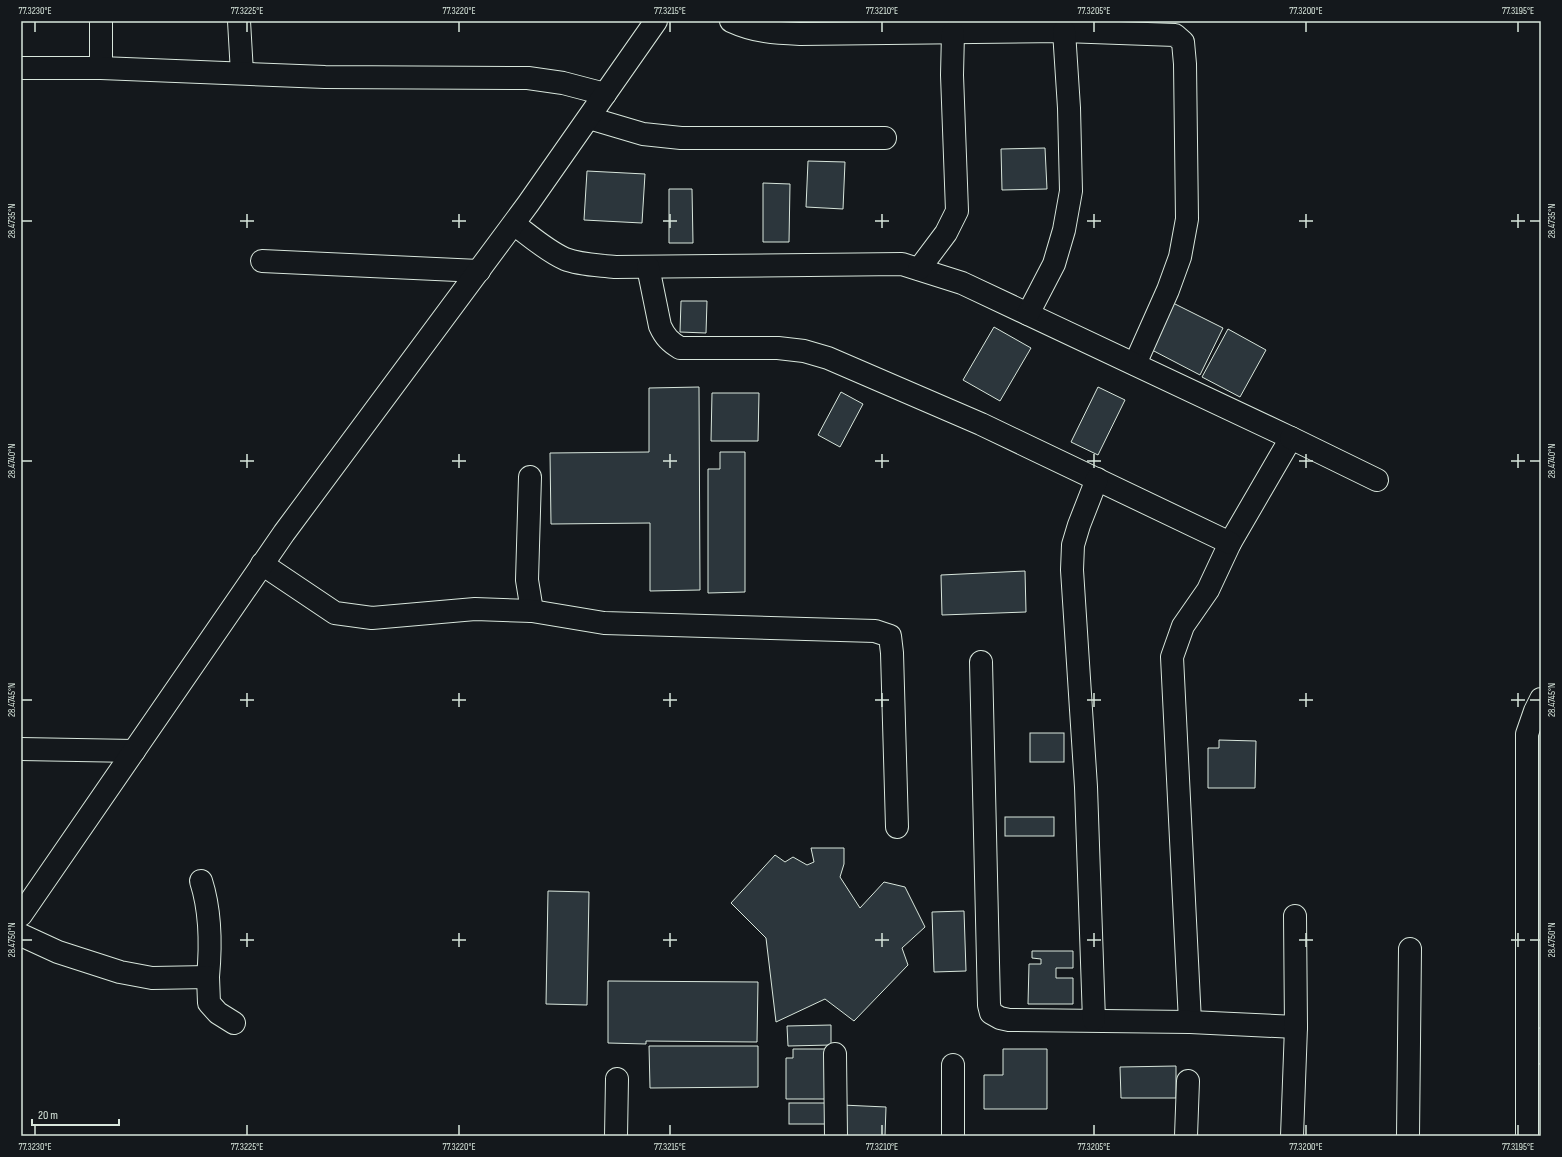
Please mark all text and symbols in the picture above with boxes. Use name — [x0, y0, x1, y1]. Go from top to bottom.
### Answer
text: 77.3230°E — [18, 5, 52, 17]
text: 77.3225°E — [231, 5, 263, 17]
text: 77.3220°E — [442, 5, 476, 17]
text: 77.3215°E — [654, 5, 686, 17]
text: 77.3210°E — [866, 5, 898, 17]
text: 77.3205°E — [1078, 5, 1110, 17]
text: 77.3200°E — [1289, 5, 1323, 17]
text: 77.3195°E — [1502, 5, 1534, 17]
text: 28.4735°N — [6, 204, 18, 238]
text: 28.4735°N — [1546, 204, 1558, 238]
text: 28.4740°N — [6, 444, 18, 478]
text: 28.4740°N — [1546, 444, 1558, 478]
text: 28.4745°N — [6, 683, 18, 717]
text: 28.4745°N — [1546, 683, 1558, 717]
text: 28.4750°N — [6, 923, 18, 957]
text: 28.4750°N — [1546, 923, 1558, 957]
scale bar — [32, 1101, 119, 1127]
text: 20 m — [38, 1108, 58, 1123]
text: 77.3230°E — [18, 1141, 52, 1153]
text: 77.3225°E — [231, 1141, 263, 1153]
text: 77.3220°E — [442, 1141, 476, 1153]
text: 77.3215°E — [654, 1141, 686, 1153]
text: 77.3210°E — [866, 1141, 898, 1153]
text: 77.3205°E — [1078, 1141, 1110, 1153]
text: 77.3200°E — [1289, 1141, 1323, 1153]
text: 77.3195°E — [1502, 1141, 1534, 1153]

